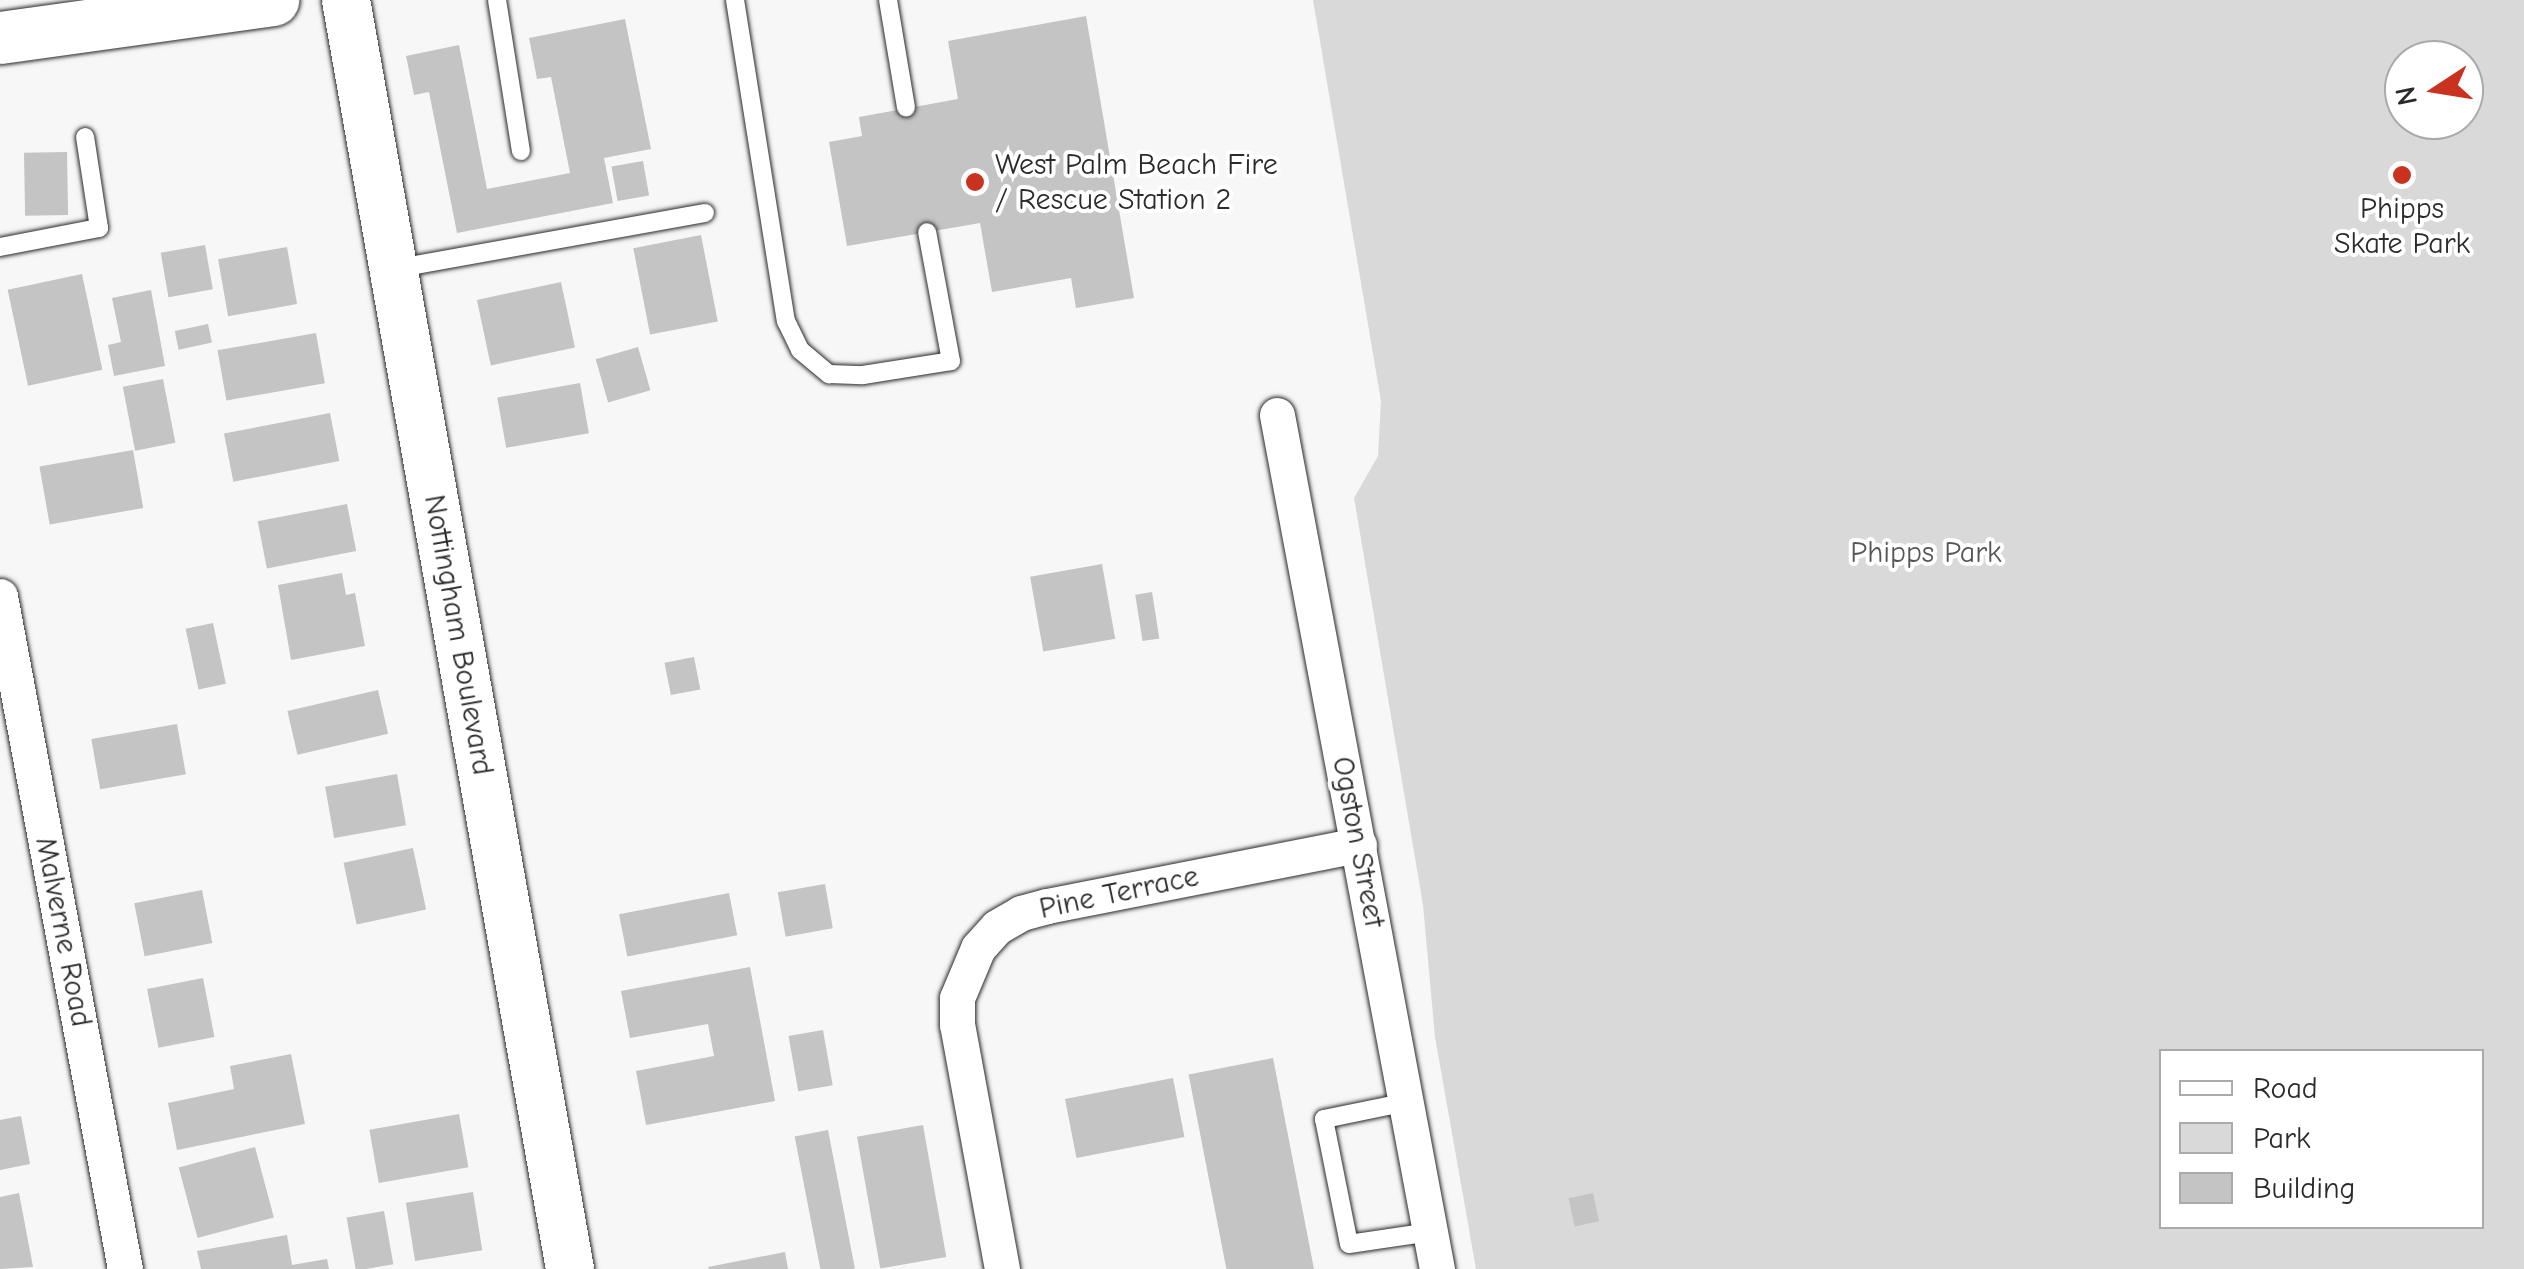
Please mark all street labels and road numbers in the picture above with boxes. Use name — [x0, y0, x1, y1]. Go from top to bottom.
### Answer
street label: Nottingham Boulevard — [416, 492, 500, 778]
street label: Ogston Street — [1324, 754, 1392, 930]
street label: Malverne Road — [27, 834, 99, 1030]
street label: Pine Terrace — [1036, 859, 1202, 927]

